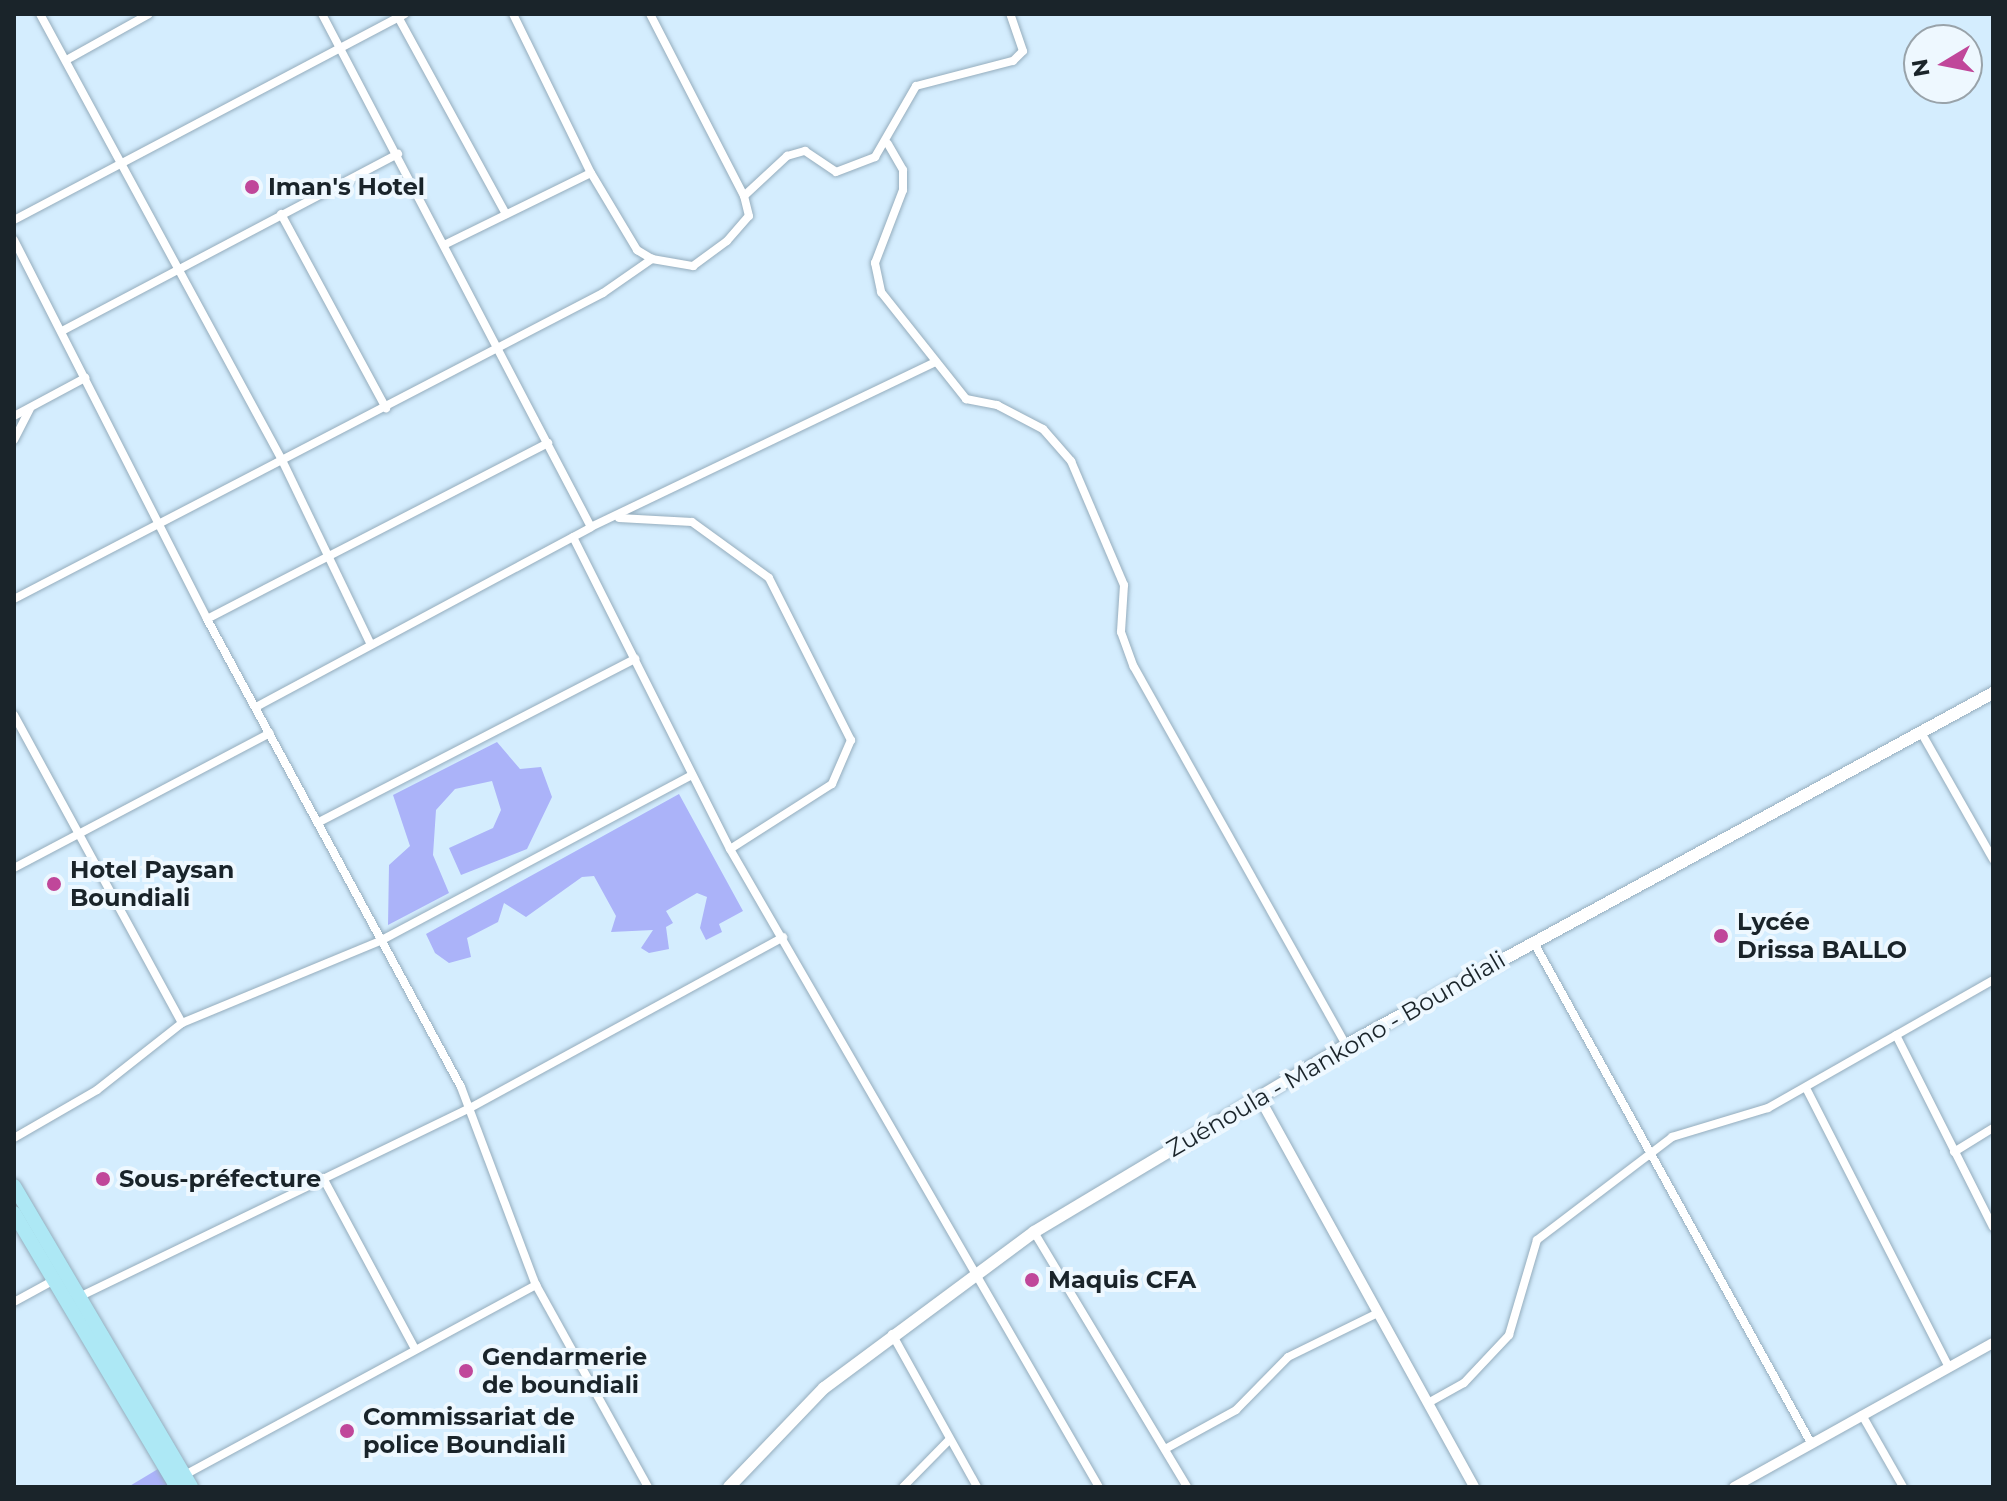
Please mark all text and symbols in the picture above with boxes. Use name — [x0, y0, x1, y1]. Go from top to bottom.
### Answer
north arrow — [1903, 24, 1983, 104]
text: N — [1906, 57, 1936, 79]
place label: Iman's Hotel — [268, 173, 425, 201]
marker: Iman's Hotel — [243, 178, 261, 196]
place label: Hotel Paysan Boundiali — [70, 856, 234, 912]
marker: Hotel Paysan Boundiali — [45, 875, 63, 893]
place label: Lycée Drissa BALLO — [1737, 908, 1907, 964]
marker: Lycée Drissa BALLO — [1712, 927, 1730, 945]
street label: Zuénoula - Mankono - Boundiali — [1162, 945, 1510, 1163]
place label: Sous-préfecture — [119, 1165, 321, 1193]
marker: Sous-préfecture — [94, 1170, 112, 1188]
place label: Maquis CFA — [1048, 1266, 1196, 1294]
marker: Maquis CFA — [1023, 1271, 1041, 1289]
place label: Gendarmerie de boundiali — [482, 1343, 647, 1399]
marker: Gendarmerie de boundiali — [457, 1362, 475, 1380]
place label: Commissariat de police Boundiali — [363, 1403, 575, 1459]
marker: Commissariat de police Boundiali — [338, 1422, 356, 1440]

